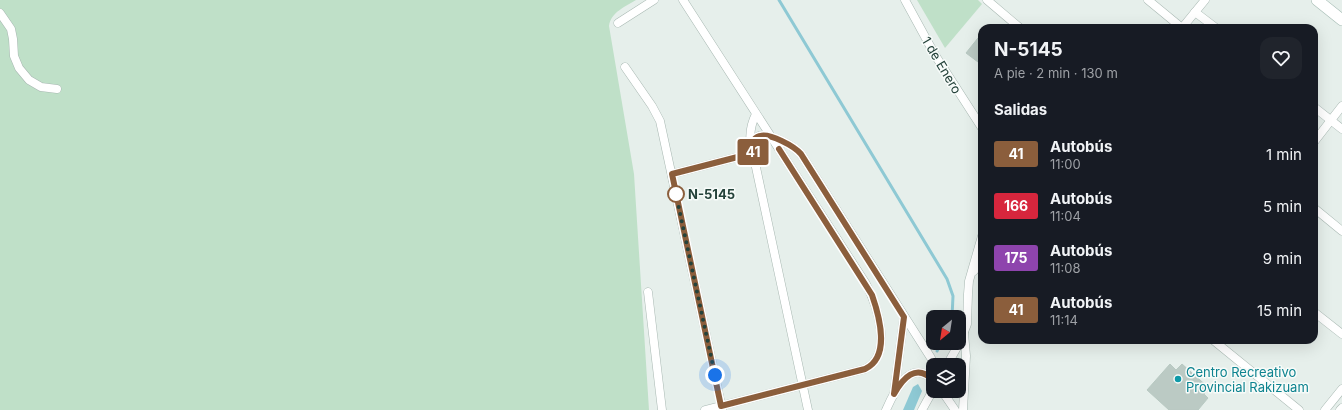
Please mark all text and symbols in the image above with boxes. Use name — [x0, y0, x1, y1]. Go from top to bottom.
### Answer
street label: 1 de Enero — [919, 34, 965, 97]
button: heart — [1260, 37, 1302, 79]
text: N-5145 — [994, 38, 1063, 61]
text: A pie · 2 min · 130 m — [994, 65, 1118, 81]
text: Salidas — [994, 100, 1047, 119]
text: Autobús — [1050, 137, 1112, 156]
line badge: 41 — [735, 139, 771, 165]
text: 41 — [746, 143, 760, 160]
text: 41 — [1009, 145, 1023, 162]
text: 1 min — [1266, 145, 1302, 164]
text: 11:00 — [1050, 156, 1081, 172]
marker: N-5145 — [667, 185, 685, 203]
place label: N-5145 — [688, 186, 735, 202]
text: Autobús — [1050, 189, 1112, 208]
text: 166 — [1004, 197, 1028, 214]
text: 5 min — [1263, 197, 1302, 216]
text: 11:04 — [1050, 208, 1081, 224]
text: Autobús — [1050, 241, 1112, 260]
text: 175 — [1005, 249, 1028, 266]
text: 9 min — [1263, 249, 1302, 268]
text: 11:08 — [1050, 260, 1081, 276]
text: Autobús — [1050, 293, 1112, 312]
text: 41 — [1009, 301, 1023, 318]
text: 15 min — [1257, 301, 1302, 320]
north arrow — [926, 310, 966, 350]
map controls — [926, 310, 966, 398]
text: 11:14 — [1050, 312, 1078, 328]
button: layers — [926, 358, 966, 398]
place label: Centro Recreativo Provincial Rakizuam — [1186, 364, 1309, 395]
your location — [705, 365, 725, 385]
marker: Centro Recreativo Provincial Rakizuam — [1173, 374, 1183, 384]

